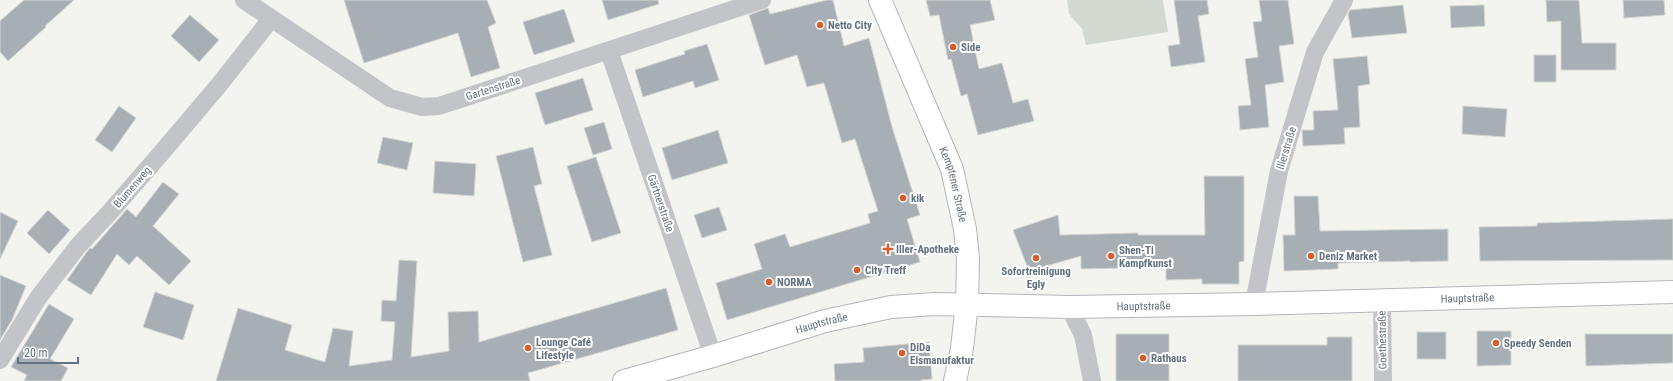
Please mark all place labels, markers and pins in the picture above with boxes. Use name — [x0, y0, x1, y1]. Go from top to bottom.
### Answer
place label: Netto City — [828, 19, 872, 32]
marker: Netto City — [815, 20, 825, 30]
place label: Side — [961, 41, 980, 54]
marker: Side — [948, 42, 958, 52]
place label: kik — [911, 192, 925, 205]
marker: kik — [898, 193, 908, 203]
place label: Iller-Apotheke — [896, 243, 959, 256]
marker: Iller-Apotheke — [883, 244, 893, 254]
place label: Shen-Ti Kampfkunst — [1119, 244, 1173, 270]
place label: Deniz Market — [1319, 250, 1378, 263]
marker: Shen-Ti Kampfkunst — [1106, 251, 1116, 261]
marker: Deniz Market — [1306, 251, 1316, 261]
marker: Sofortreinigung Egly — [1031, 253, 1041, 263]
place label: City Treff — [865, 264, 907, 277]
marker: City Treff — [852, 265, 862, 275]
place label: Sofortreinigung Egly — [1001, 265, 1071, 291]
place label: NORMA — [777, 276, 812, 289]
marker: NORMA — [764, 277, 774, 287]
place label: Lounge Café Lifestyle — [536, 336, 591, 362]
place label: Speedy Senden — [1504, 337, 1572, 350]
marker: Speedy Senden — [1491, 338, 1501, 348]
place label: DiDa Eismanufaktur — [910, 341, 974, 367]
marker: Lounge Café Lifestyle — [523, 343, 533, 353]
marker: DiDa Eismanufaktur — [897, 348, 907, 358]
place label: Rathaus — [1151, 352, 1187, 365]
marker: Rathaus — [1138, 353, 1148, 363]

